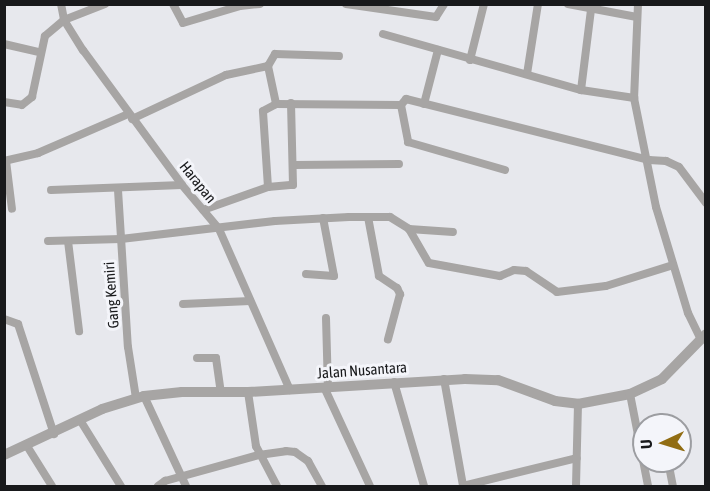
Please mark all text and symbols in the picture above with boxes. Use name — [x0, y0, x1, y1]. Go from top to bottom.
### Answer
street label: Harapan — [176, 158, 220, 206]
street label: Gang Kemiri — [100, 261, 122, 329]
street label: Jalan Nusantara — [316, 358, 408, 382]
north arrow — [632, 413, 692, 473]
text: U — [637, 439, 655, 449]

